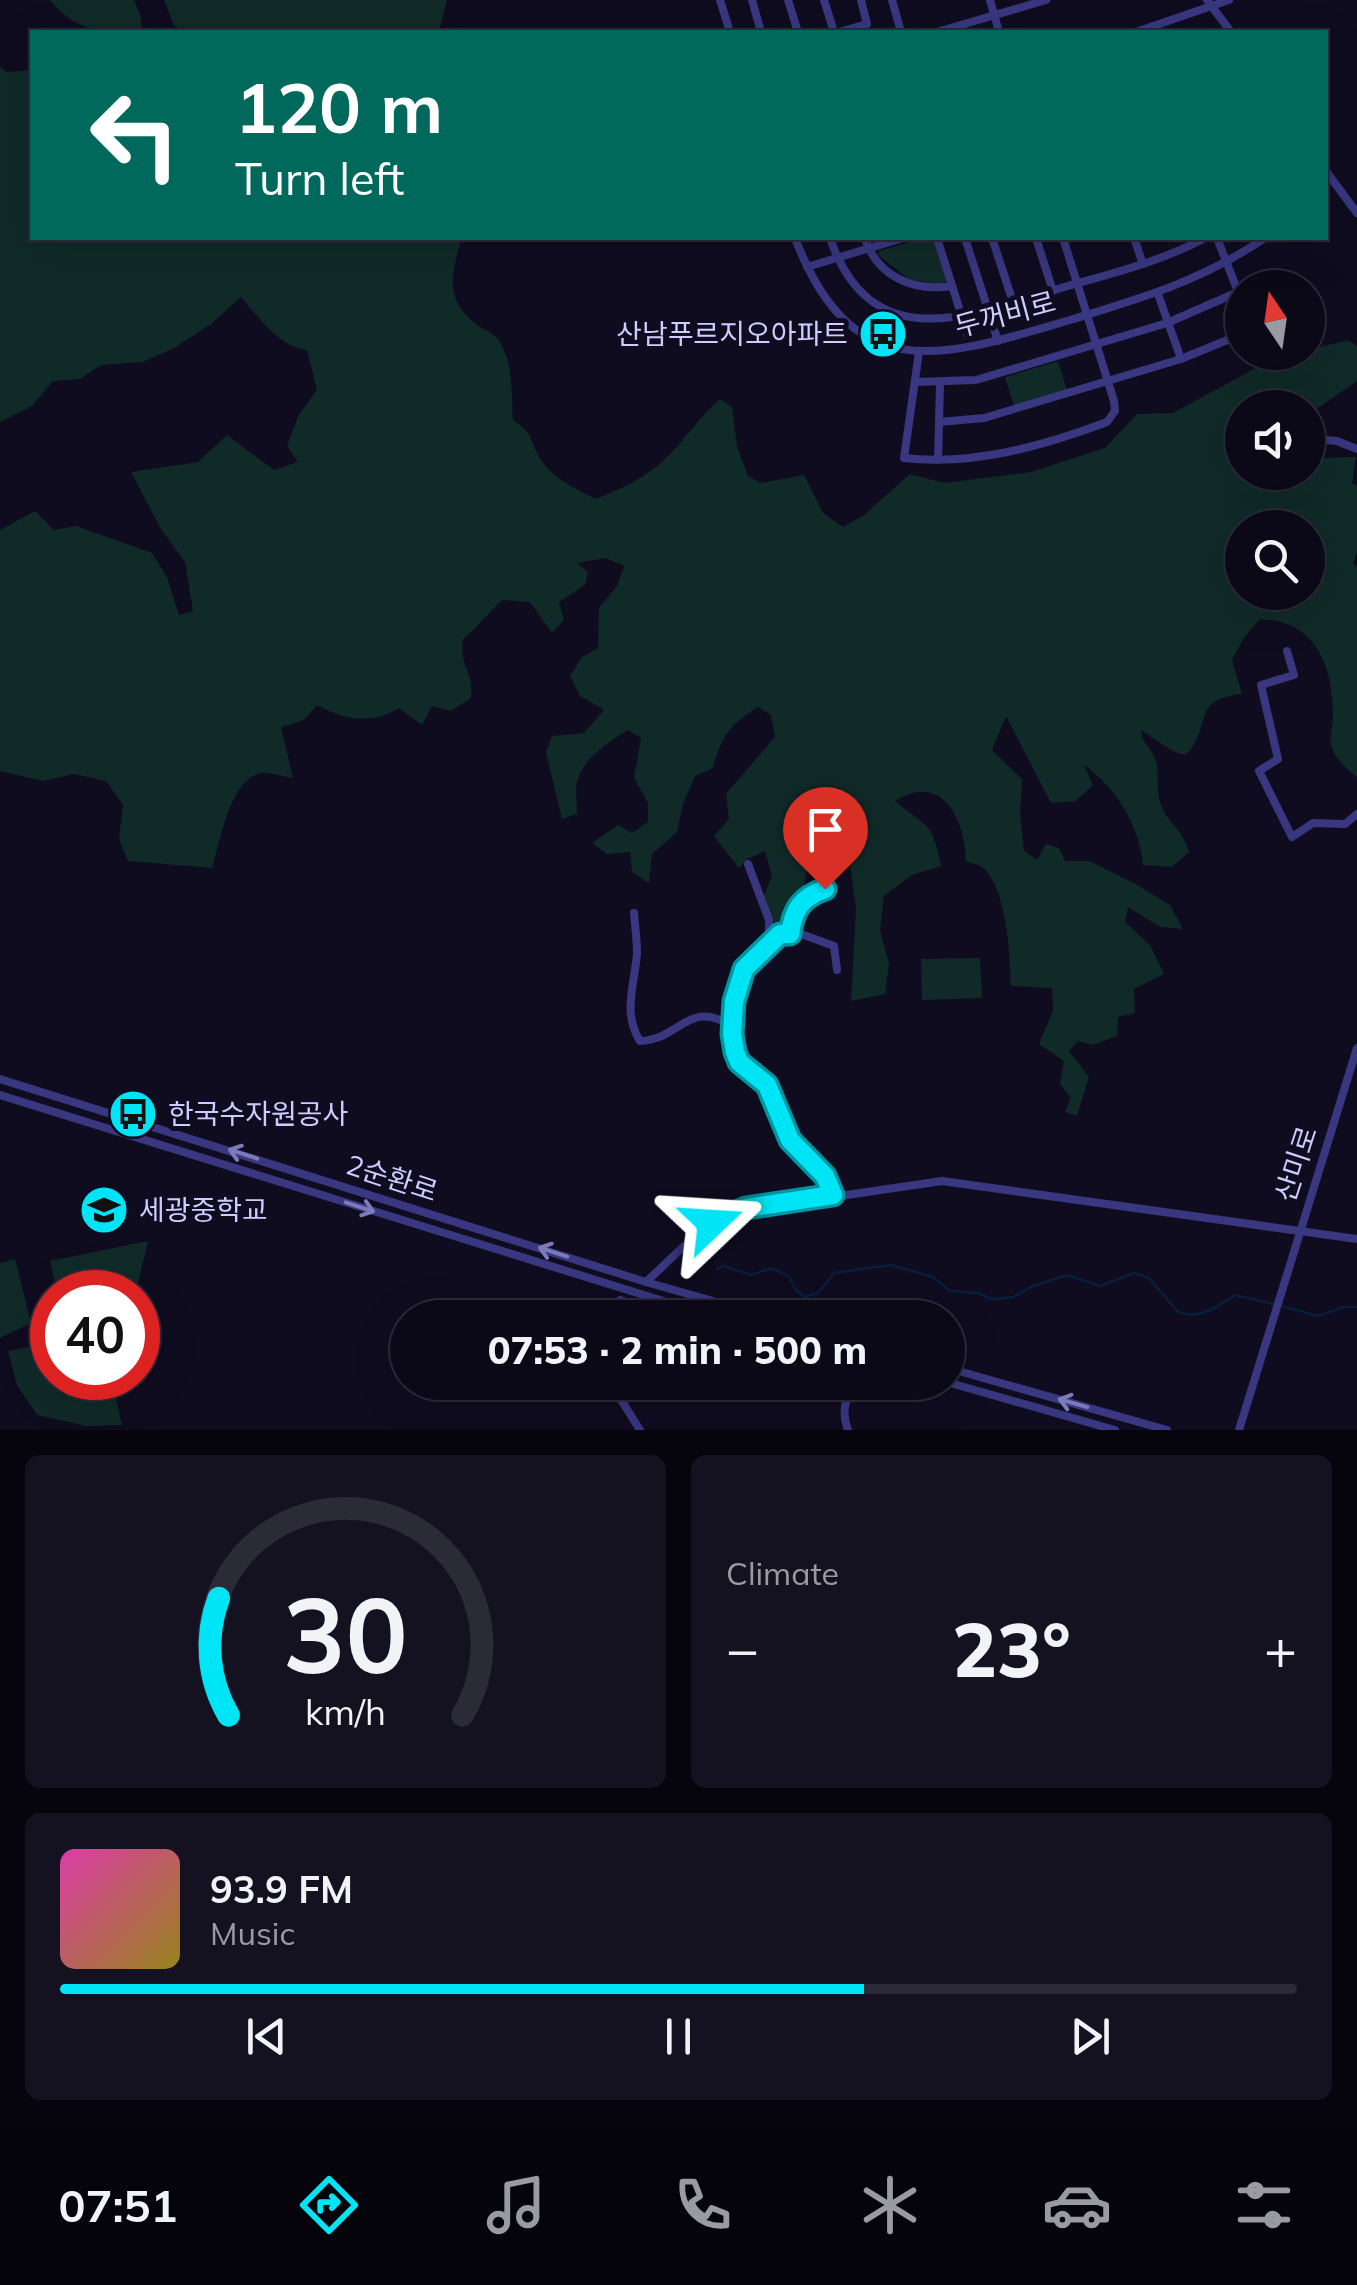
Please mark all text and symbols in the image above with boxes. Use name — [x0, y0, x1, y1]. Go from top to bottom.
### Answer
text: 120 m — [235, 63, 443, 151]
icon: left — [70, 70, 200, 200]
text: Turn left — [235, 150, 404, 206]
north arrow — [1225, 270, 1325, 370]
map controls — [1225, 270, 1325, 610]
street label: 두꺼비로 — [951, 283, 1059, 344]
bus stop icon: 산남푸르지오아파트 — [857, 308, 909, 360]
place label: 산남푸르지오아파트 — [616, 316, 848, 351]
button: sound — [1225, 390, 1325, 490]
button: search — [1225, 510, 1325, 610]
pin — [783, 787, 868, 890]
icon: arrive — [798, 802, 853, 857]
bus stop icon: 한국수자원공사 — [107, 1088, 159, 1140]
place label: 한국수자원공사 — [168, 1096, 348, 1131]
street label: 산미로 — [1267, 1122, 1324, 1206]
one-way arrow — [228, 1144, 260, 1162]
street label: 2순환로 — [342, 1146, 442, 1209]
position arrow — [660, 1171, 764, 1275]
school or university icon: 세광중학교 — [78, 1184, 130, 1236]
place label: 세광중학교 — [139, 1192, 268, 1227]
one-way arrow — [344, 1200, 376, 1218]
one-way arrow — [538, 1242, 570, 1260]
speed limit sign: 40 — [30, 1270, 160, 1400]
text: 07:53 · 2 min · 500 m — [488, 1326, 867, 1374]
one-way arrow — [1058, 1393, 1089, 1411]
text: Climate — [726, 1553, 839, 1593]
text: 30 — [283, 1568, 408, 1699]
text: 23° — [952, 1602, 1071, 1696]
text: − — [726, 1614, 759, 1683]
text: + — [1264, 1614, 1297, 1683]
text: km/h — [305, 1689, 386, 1734]
text: 93.9 FM — [210, 1865, 353, 1913]
text: Music — [210, 1913, 295, 1953]
icon: previous — [239, 2009, 294, 2064]
icon: pause — [651, 2009, 706, 2064]
icon: next — [1063, 2009, 1118, 2064]
icon: directions — [294, 2170, 364, 2240]
icon: music — [481, 2170, 551, 2240]
icon: phone — [668, 2170, 738, 2240]
icon: climate — [855, 2170, 925, 2240]
icon: car — [1042, 2170, 1112, 2240]
icon: filters — [1229, 2170, 1299, 2240]
text: 07:51 — [58, 2177, 178, 2233]

